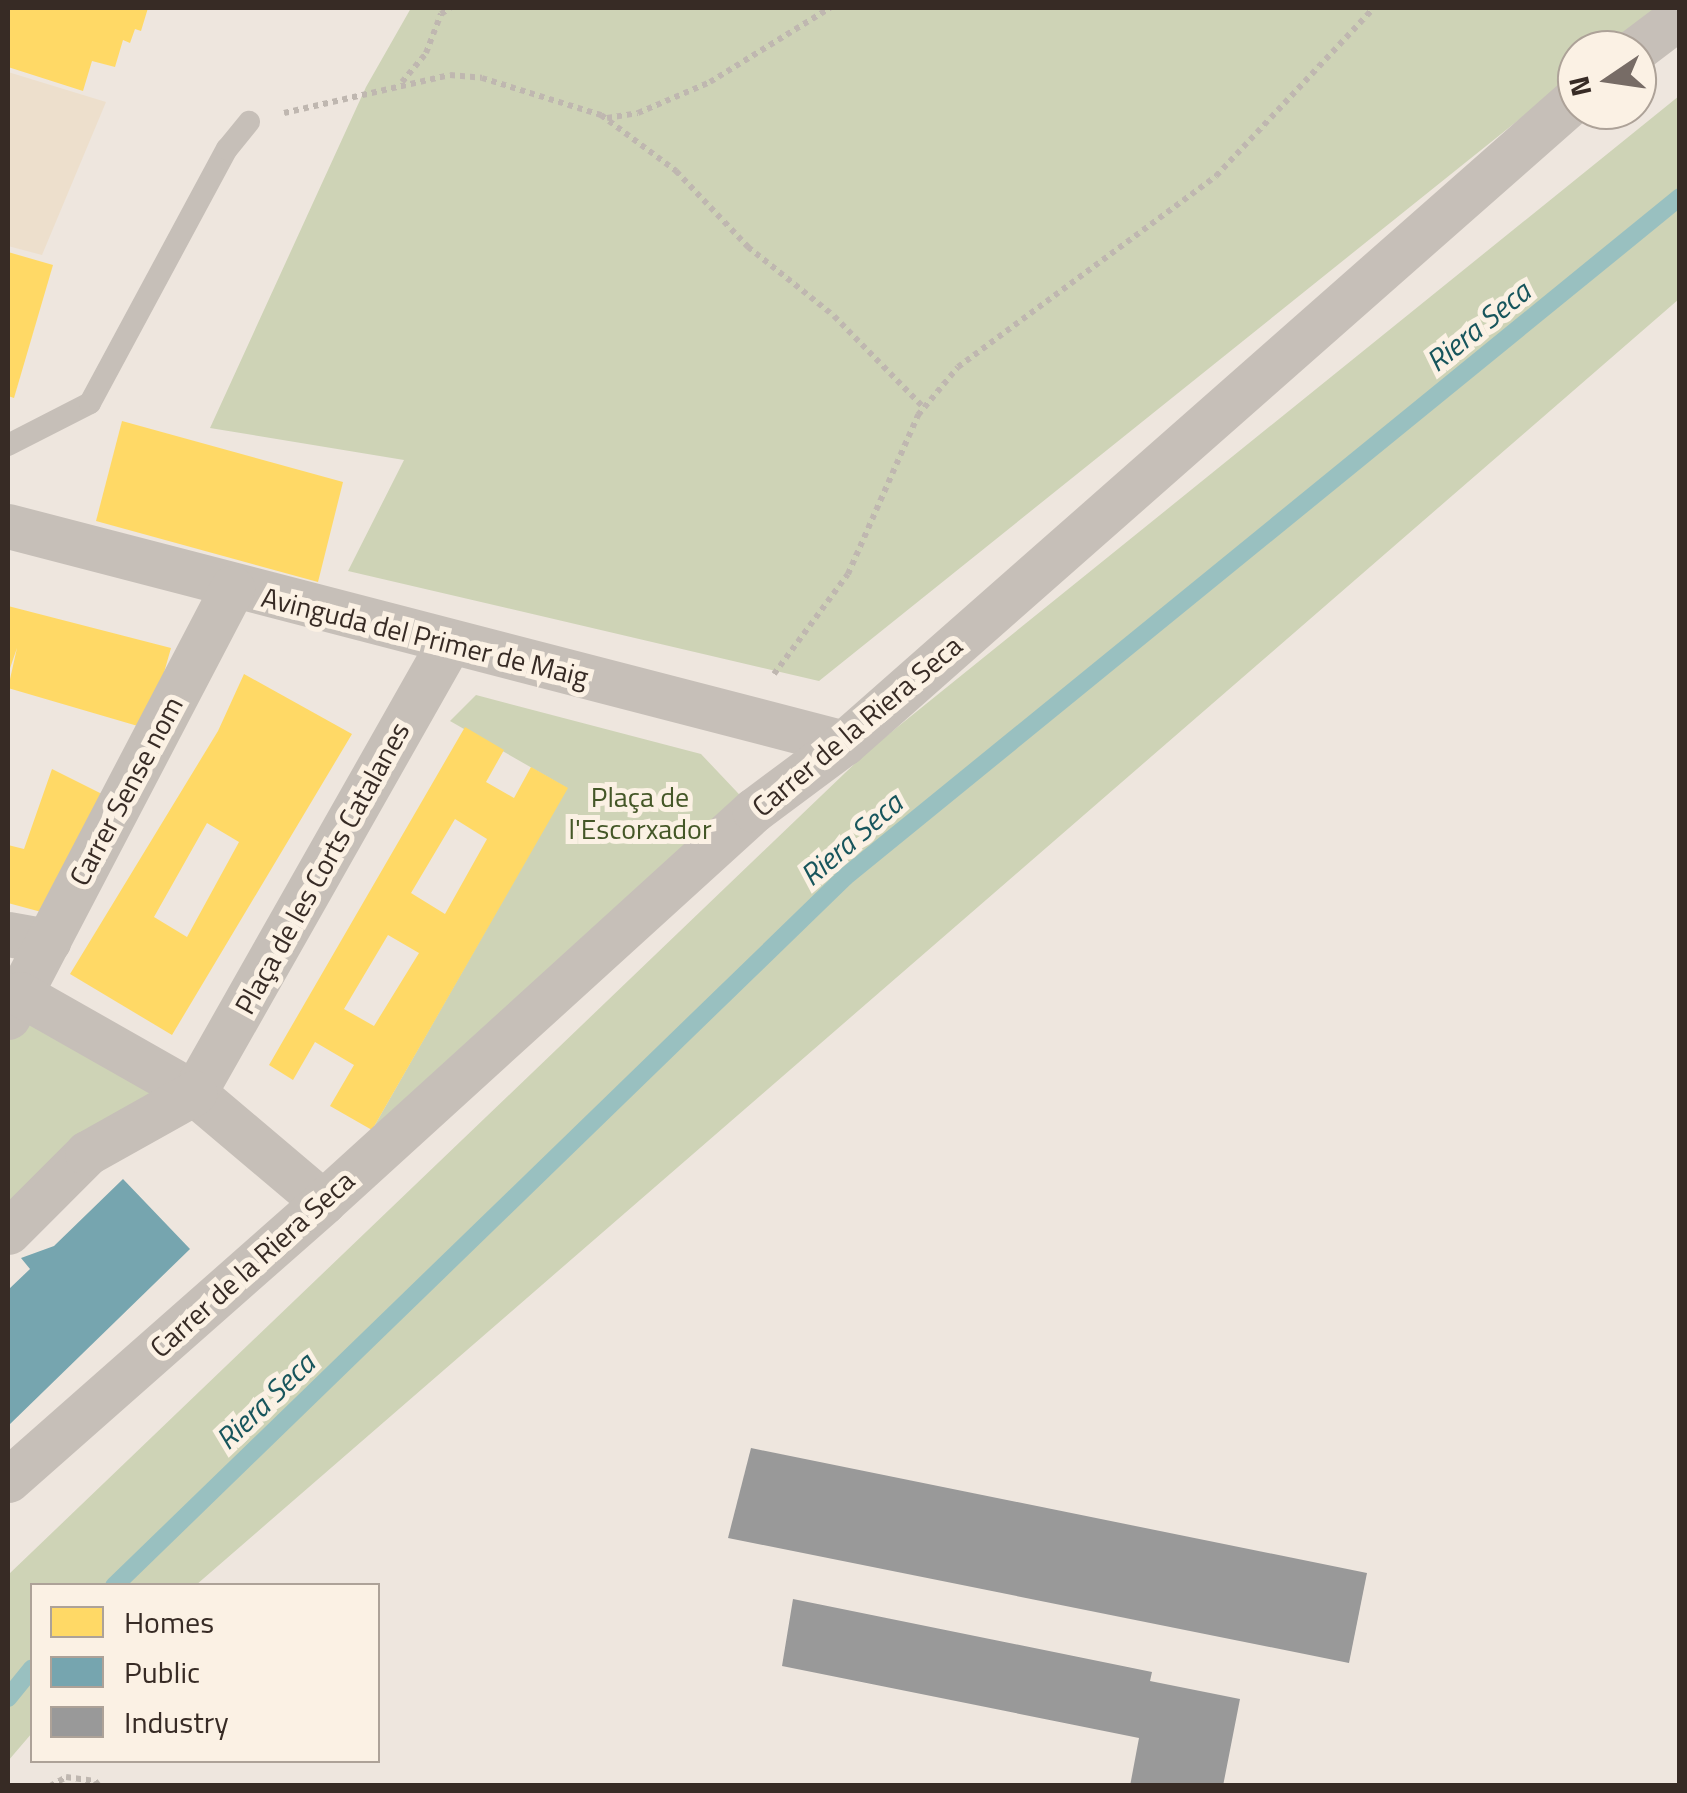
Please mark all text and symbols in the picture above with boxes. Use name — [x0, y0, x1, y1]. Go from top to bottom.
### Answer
north arrow — [1557, 30, 1657, 130]
text: N — [1556, 72, 1602, 101]
water label: Riera Seca — [1419, 273, 1537, 379]
street label: Avinguda del Primer de Maig — [258, 580, 592, 694]
street label: Carrer de la Riera Seca — [745, 629, 969, 823]
street label: Carrer Sense nom — [62, 691, 190, 891]
street label: Plaça de les Corts Catalanes — [228, 716, 416, 1020]
park label: Plaça de l'Escorxador — [568, 780, 712, 846]
water label: Riera Seca — [793, 785, 909, 893]
street label: Carrer de la Riera Seca — [143, 1164, 361, 1364]
water label: Riera Seca — [208, 1345, 322, 1457]
legend — [30, 1583, 380, 1763]
text: Homes — [124, 1599, 214, 1645]
text: Public — [124, 1649, 200, 1695]
text: Industry — [124, 1699, 229, 1745]

